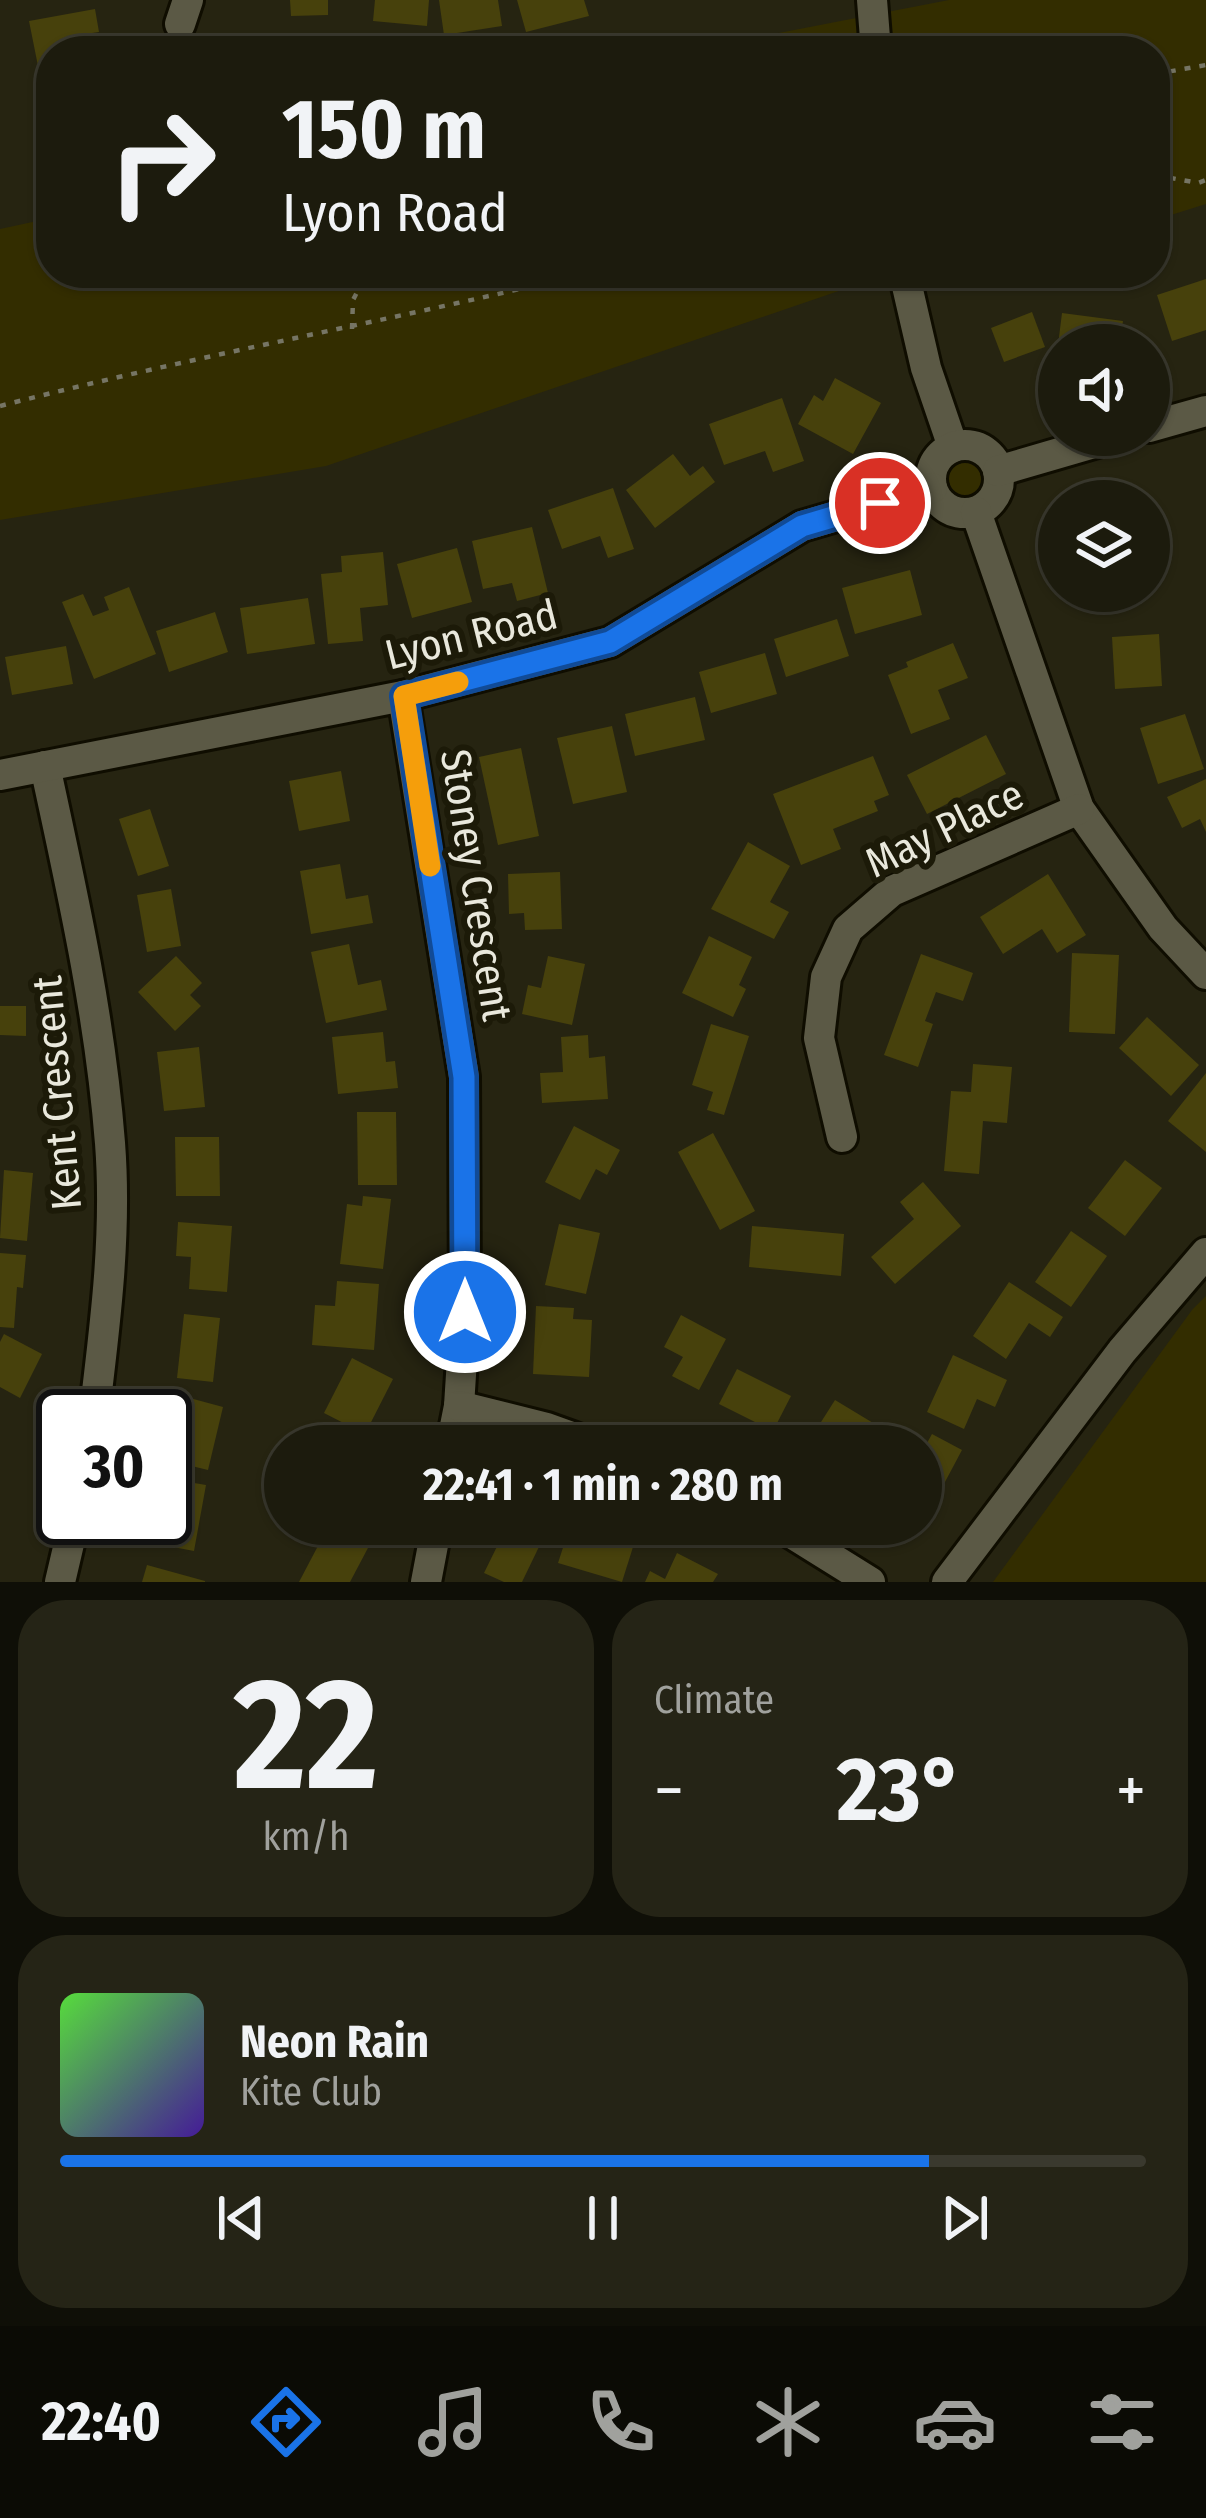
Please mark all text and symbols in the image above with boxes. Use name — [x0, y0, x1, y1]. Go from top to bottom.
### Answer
text: 150 m — [282, 79, 486, 180]
icon: right — [84, 84, 240, 240]
text: Lyon Road — [282, 181, 508, 245]
map controls — [1038, 324, 1170, 612]
button: sound — [1038, 324, 1170, 456]
pin — [829, 452, 931, 554]
icon: arrive — [847, 470, 913, 536]
button: layers — [1038, 480, 1170, 612]
street label: Lyon Road — [380, 589, 562, 680]
street label: Stoney Crescent — [430, 746, 522, 1025]
street label: May Place — [857, 769, 1032, 888]
street label: Kent Crescent — [22, 974, 92, 1212]
position arrow — [402, 1249, 528, 1375]
speed limit sign: 30 — [36, 1389, 192, 1545]
text: 22:41 · 1 min · 280 m — [423, 1458, 783, 1512]
text: 22 — [234, 1642, 378, 1829]
text: Climate — [654, 1677, 774, 1723]
text: 23° — [837, 1736, 963, 1844]
text: − — [654, 1751, 684, 1830]
text: + — [1116, 1751, 1146, 1830]
text: km/h — [263, 1814, 349, 1860]
text: Neon Rain — [240, 2015, 429, 2069]
text: Kite Club — [240, 2069, 382, 2115]
icon: previous — [208, 2185, 274, 2251]
icon: pause — [570, 2185, 636, 2251]
icon: next — [932, 2185, 998, 2251]
icon: directions — [244, 2380, 328, 2464]
icon: music — [411, 2380, 495, 2464]
icon: phone — [579, 2380, 663, 2464]
icon: climate — [746, 2380, 830, 2464]
icon: car — [913, 2380, 997, 2464]
icon: filters — [1080, 2380, 1164, 2464]
text: 22:40 — [42, 2390, 161, 2454]

